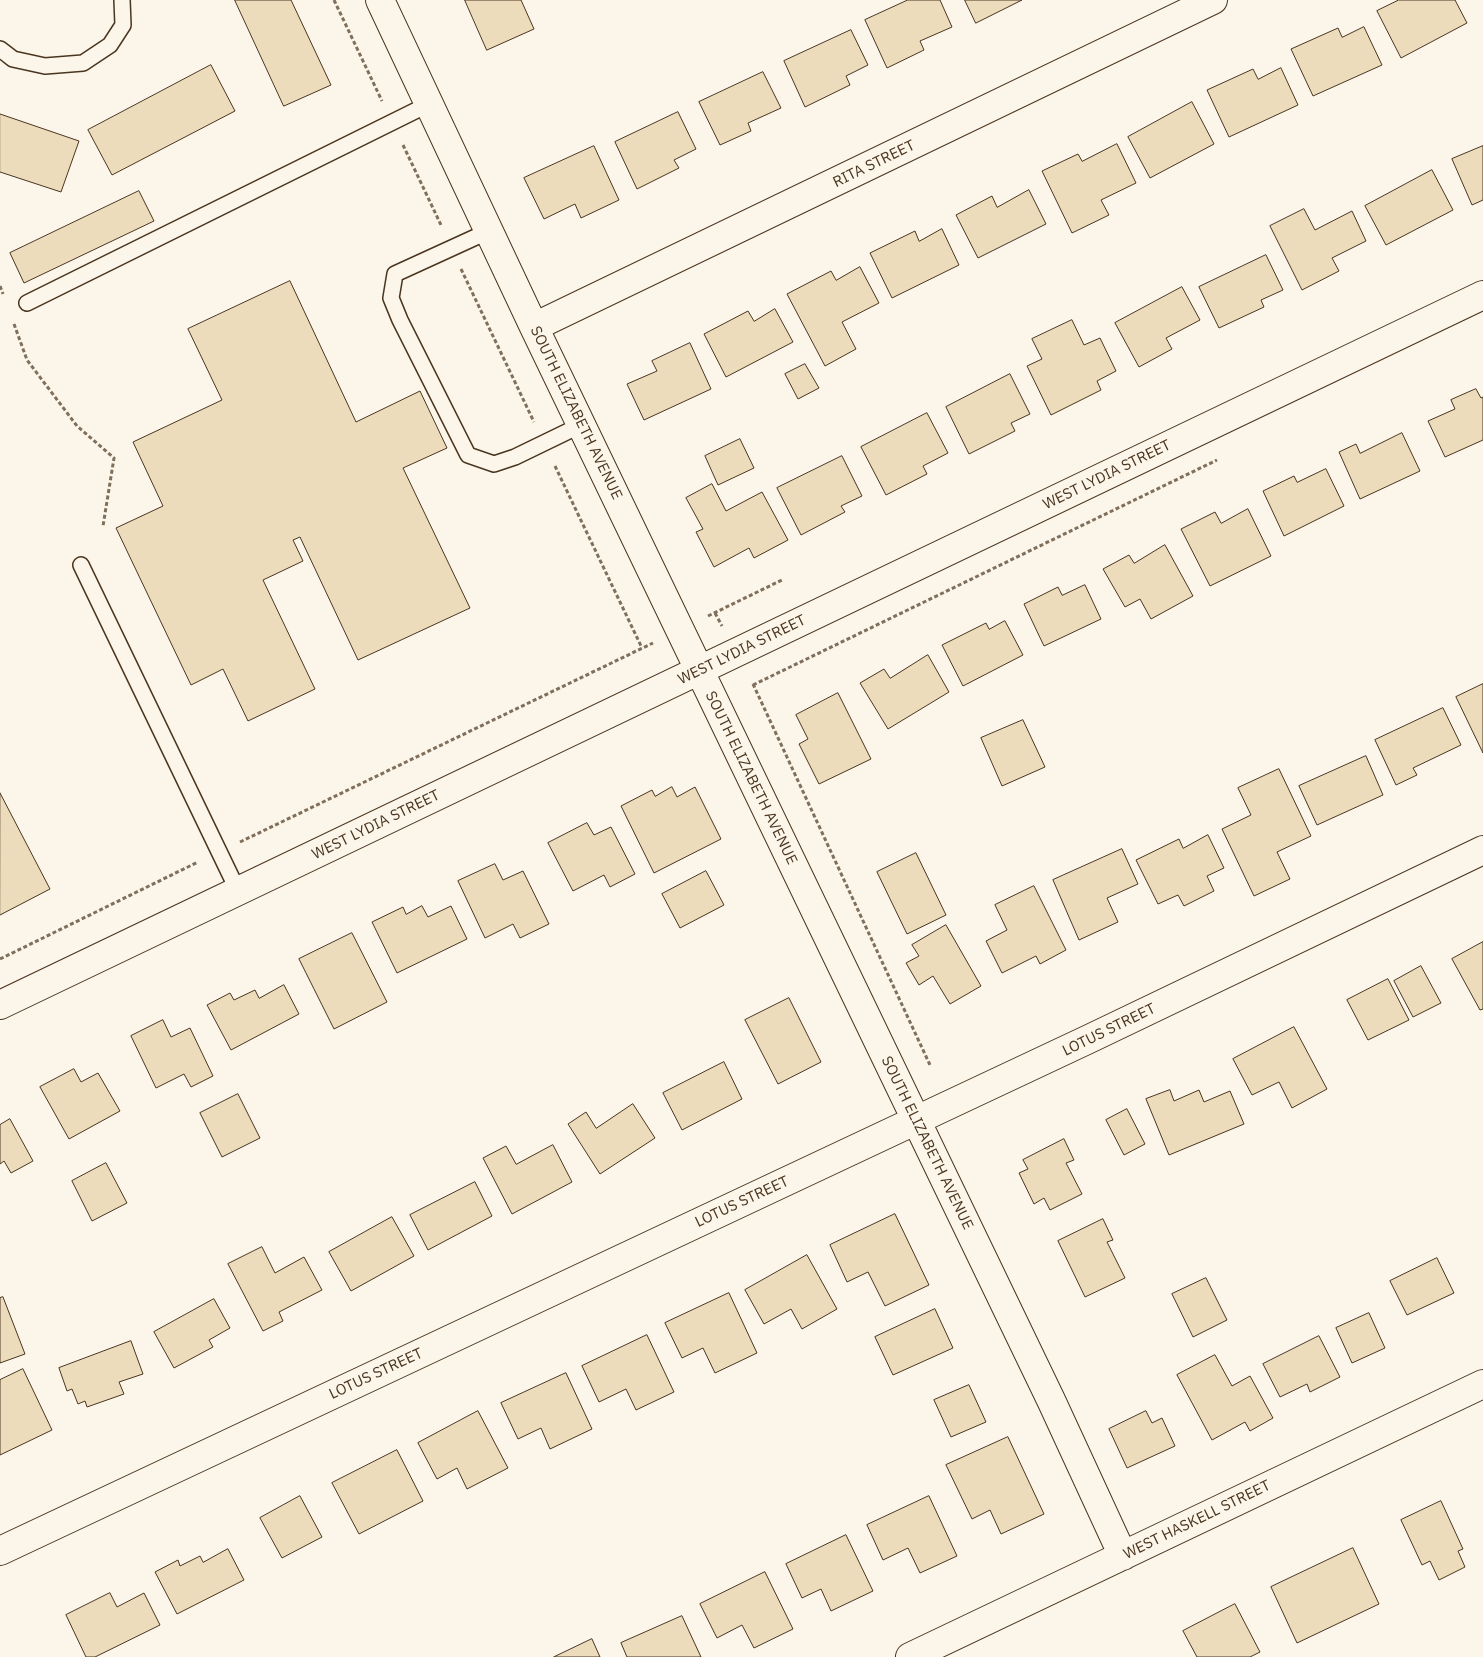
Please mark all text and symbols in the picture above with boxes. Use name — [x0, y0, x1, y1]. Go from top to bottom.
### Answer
street label: RITA STREET — [830, 136, 918, 192]
street label: SOUTH ELIZABETH AVENUE — [526, 323, 626, 503]
street label: WEST LYDIA STREET — [1040, 436, 1174, 514]
street label: WEST LYDIA STREET — [675, 611, 809, 689]
street label: SOUTH ELIZABETH AVENUE — [701, 688, 801, 868]
street label: WEST LYDIA STREET — [309, 786, 443, 864]
street label: LOTUS STREET — [1060, 1000, 1158, 1060]
street label: SOUTH ELIZABETH AVENUE — [877, 1053, 977, 1233]
street label: LOTUS STREET — [692, 1172, 792, 1232]
street label: LOTUS STREET — [326, 1344, 426, 1404]
street label: WEST HASKELL STREET — [1121, 1477, 1273, 1563]

